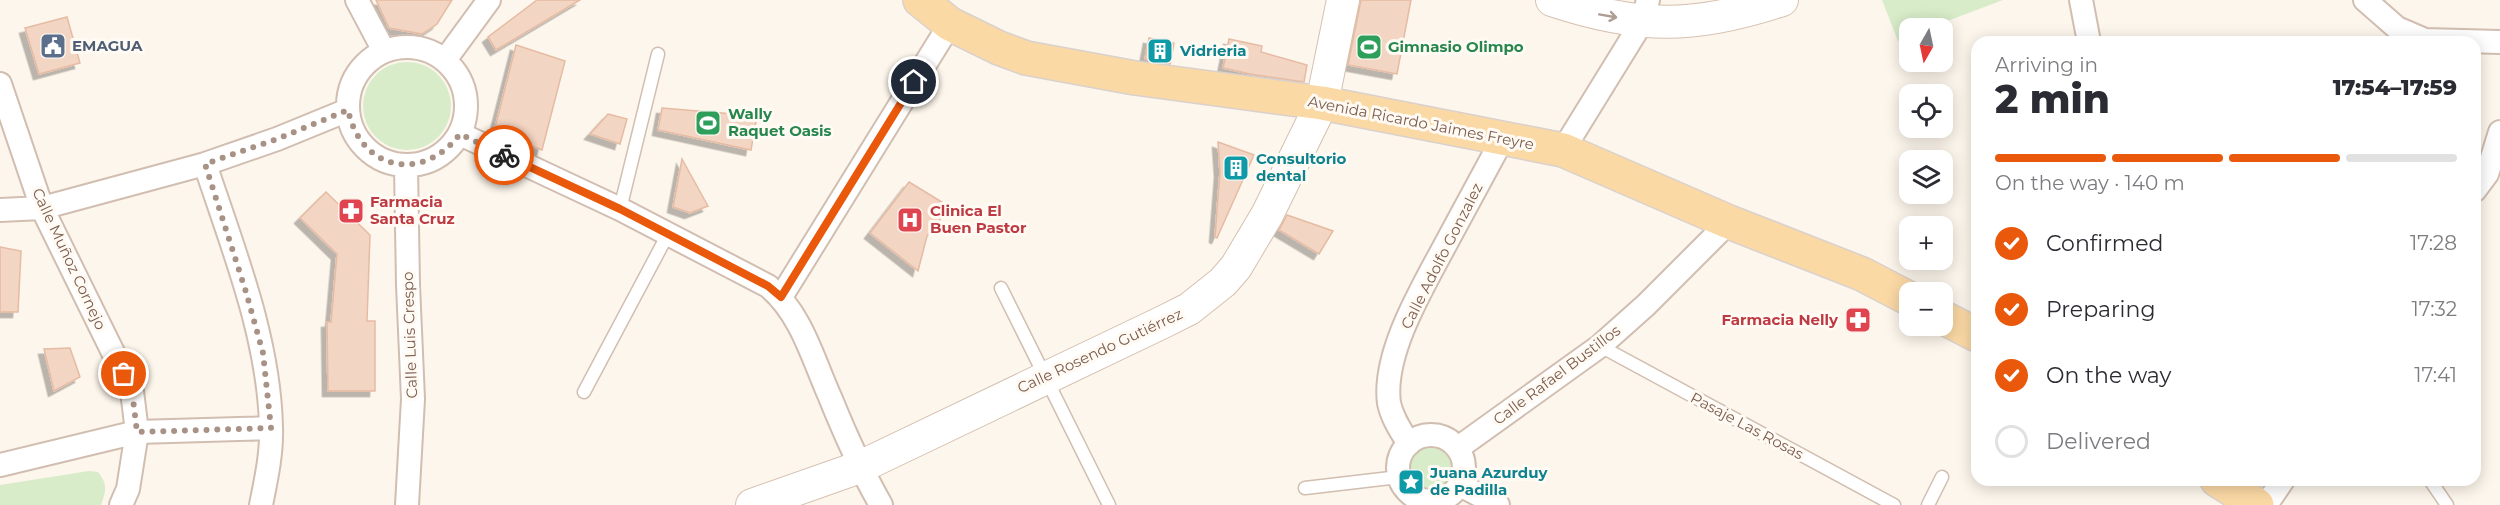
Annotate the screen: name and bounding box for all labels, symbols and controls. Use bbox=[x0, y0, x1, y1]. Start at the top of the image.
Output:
one-way arrow bbox=[1598, 11, 1618, 22]
north arrow bbox=[1899, 18, 1953, 72]
map controls bbox=[1899, 18, 1953, 336]
public building icon: EMAGUA bbox=[38, 31, 68, 61]
sports icon: Gimnasio Olimpo bbox=[1354, 32, 1384, 62]
place label: EMAGUA bbox=[72, 36, 143, 55]
building icon: Vidrieria bbox=[1145, 36, 1175, 66]
place label: Gimnasio Olimpo bbox=[1388, 37, 1524, 56]
place label: Vidrieria bbox=[1179, 41, 1247, 60]
text: Arriving in bbox=[1995, 53, 2098, 77]
pin bbox=[888, 56, 939, 107]
icon: home bbox=[897, 65, 930, 98]
text: 17:54–17:59 bbox=[2333, 74, 2457, 101]
text: 2 min bbox=[1995, 75, 2110, 123]
button: locate bbox=[1899, 84, 1953, 138]
street label: Avenida Ricardo Jaimes Freyre bbox=[1307, 91, 1536, 154]
place label: Wally Raquet Oasis bbox=[728, 104, 832, 140]
sports icon: Wally Raquet Oasis bbox=[693, 108, 723, 138]
courier bbox=[474, 125, 534, 185]
icon: bike bbox=[488, 139, 521, 172]
place label: Consultorio dental bbox=[1256, 149, 1347, 185]
button: layers bbox=[1899, 150, 1953, 204]
building icon: Consultorio dental bbox=[1221, 153, 1251, 183]
text: On the way · 140 m bbox=[1995, 171, 2185, 195]
street label: Calle Adolfo Gonzalez bbox=[1396, 179, 1487, 332]
street label: Calle Muñoz Cornejo bbox=[28, 185, 111, 333]
place label: Farmacia Santa Cruz bbox=[370, 192, 455, 228]
pharmacy icon: Farmacia Santa Cruz bbox=[336, 196, 366, 226]
place label: Clinica El Buen Pastor bbox=[930, 201, 1027, 237]
hospital icon: Clinica El Buen Pastor bbox=[895, 205, 925, 235]
button: + bbox=[1899, 216, 1953, 270]
icon: check bbox=[1995, 227, 2028, 260]
text: Confirmed bbox=[2046, 230, 2163, 257]
text: 17:28 bbox=[2410, 231, 2457, 255]
street label: Calle Luis Crespo bbox=[398, 271, 421, 399]
button: − bbox=[1899, 282, 1953, 336]
icon: check bbox=[1995, 293, 2028, 326]
text: Preparing bbox=[2046, 296, 2155, 323]
text: 17:32 bbox=[2412, 297, 2457, 321]
street label: Calle Rosendo Gutiérrez bbox=[1014, 304, 1186, 397]
pharmacy icon: Farmacia Nelly bbox=[1843, 305, 1873, 335]
place label: Farmacia Nelly bbox=[1722, 310, 1839, 329]
street label: Calle Rafael Bustillos bbox=[1489, 321, 1624, 429]
pin bbox=[98, 348, 149, 399]
icon: bag bbox=[107, 357, 140, 390]
icon: check bbox=[1995, 359, 2028, 392]
text: On the way bbox=[2046, 362, 2171, 389]
text: 17:41 bbox=[2414, 363, 2457, 387]
street label: Pasaje Las Rosas bbox=[1687, 388, 1807, 463]
text: Delivered bbox=[2046, 428, 2151, 455]
place label: Juana Azurduy de Padilla bbox=[1429, 463, 1549, 499]
place icon: Juana Azurduy de Padilla bbox=[1396, 467, 1426, 497]

